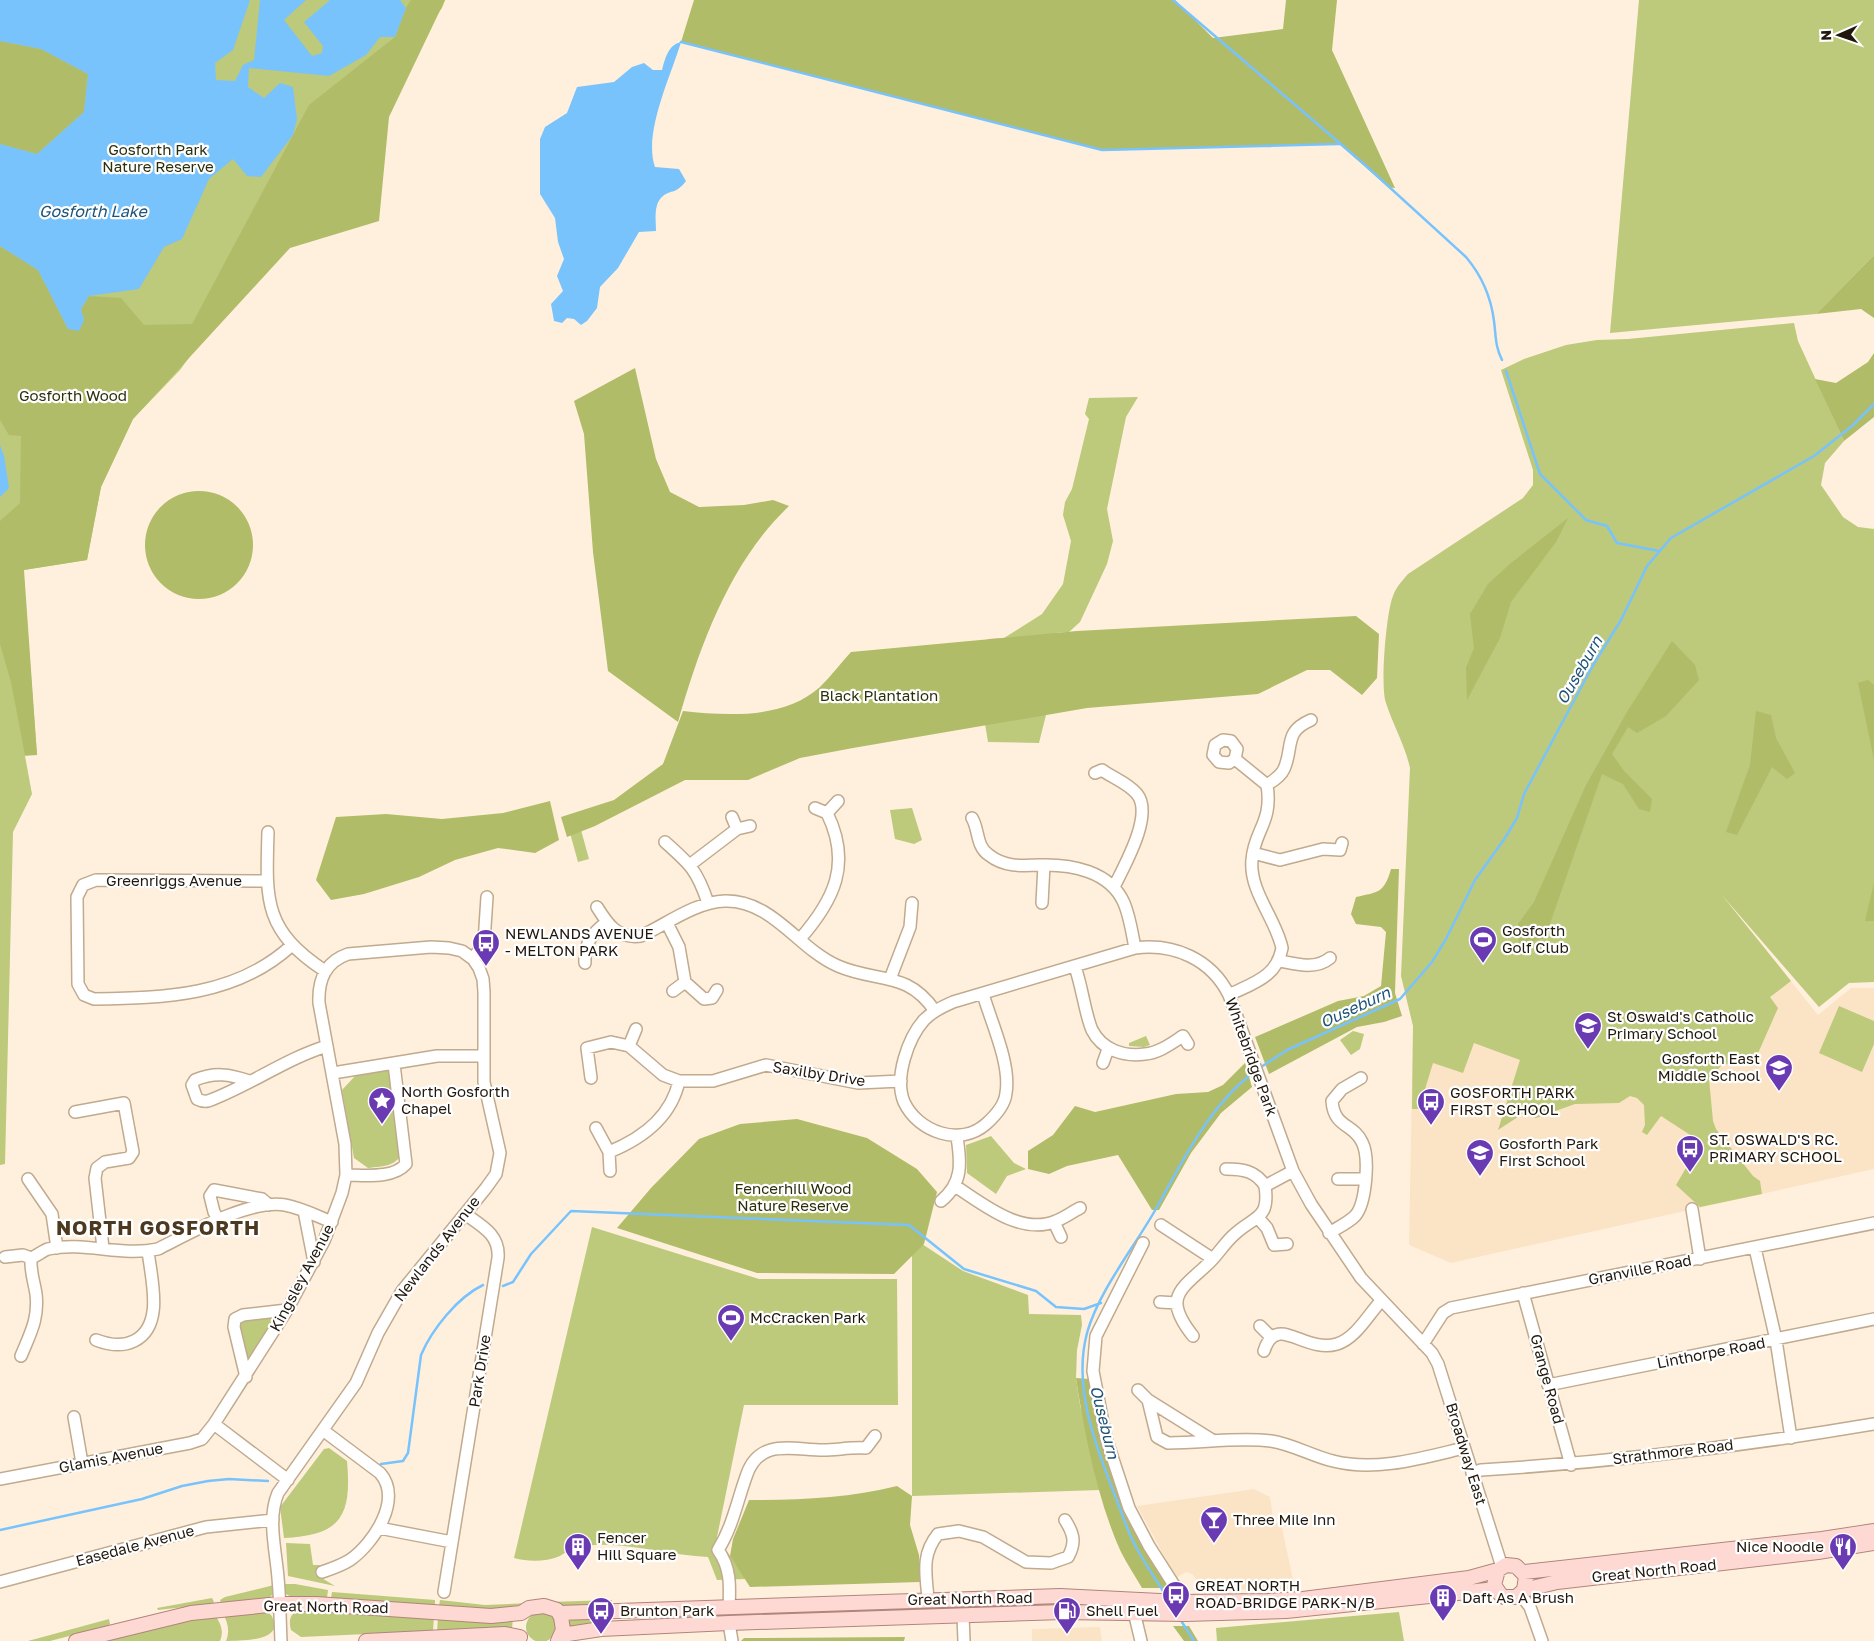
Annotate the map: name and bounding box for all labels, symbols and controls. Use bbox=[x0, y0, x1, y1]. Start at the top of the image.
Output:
north arrow bbox=[1814, 10, 1864, 60]
text: N bbox=[1817, 30, 1834, 41]
park label: Gosforth Park Nature Reserve bbox=[102, 140, 214, 175]
water label: Gosforth Lake bbox=[39, 201, 149, 221]
park label: Gosforth Wood bbox=[19, 386, 127, 404]
water label: Ouseburn bbox=[1552, 632, 1607, 707]
park label: Black Plantation bbox=[820, 686, 938, 704]
street label: Greenriggs Avenue bbox=[106, 871, 242, 889]
place label: Gosforth Golf Club bbox=[1502, 921, 1569, 956]
place label: NEWLANDS AVENUE - MELTON PARK bbox=[505, 924, 654, 959]
sports icon: Gosforth Golf Club bbox=[1468, 925, 1498, 964]
bus stop icon: NEWLANDS AVENUE - MELTON PARK bbox=[471, 928, 501, 967]
water label: Ouseburn bbox=[1317, 982, 1394, 1032]
street label: Whitebridge Park bbox=[1222, 995, 1282, 1119]
place label: St Oswald's Catholic Primary School bbox=[1607, 1007, 1754, 1042]
school or university icon: St Oswald's Catholic Primary School bbox=[1573, 1011, 1603, 1050]
place label: Gosforth East Middle School bbox=[1658, 1049, 1760, 1084]
school or university icon: Gosforth East Middle School bbox=[1764, 1053, 1794, 1092]
street label: Saxilby Drive bbox=[772, 1057, 867, 1089]
place label: North Gosforth Chapel bbox=[401, 1082, 510, 1117]
place label: GOSFORTH PARK FIRST SCHOOL bbox=[1450, 1083, 1575, 1118]
place icon: North Gosforth Chapel bbox=[367, 1086, 397, 1125]
bus stop icon: GOSFORTH PARK FIRST SCHOOL bbox=[1416, 1087, 1446, 1126]
place label: ST. OSWALD'S RC. PRIMARY SCHOOL bbox=[1709, 1130, 1842, 1165]
place label: Gosforth Park First School bbox=[1499, 1134, 1599, 1169]
bus stop icon: ST. OSWALD'S RC. PRIMARY SCHOOL bbox=[1675, 1134, 1705, 1173]
school or university icon: Gosforth Park First School bbox=[1465, 1138, 1495, 1177]
park label: Fencerhill Wood Nature Reserve bbox=[734, 1179, 852, 1214]
street label: Newlands Avenue bbox=[390, 1192, 483, 1305]
district label: NORTH GOSFORTH bbox=[56, 1215, 260, 1239]
street label: Kingsley Avenue bbox=[265, 1221, 337, 1334]
street label: Granville Road bbox=[1587, 1250, 1693, 1288]
sports icon: McCracken Park bbox=[716, 1303, 746, 1342]
place label: McCracken Park bbox=[750, 1308, 866, 1326]
street label: Grange Road bbox=[1527, 1332, 1569, 1426]
street label: Park Drive bbox=[464, 1333, 494, 1409]
street label: Linthorpe Road bbox=[1655, 1333, 1767, 1371]
water label: Ouseburn bbox=[1086, 1383, 1124, 1462]
street label: Broadway East bbox=[1443, 1400, 1491, 1507]
street label: Strathmore Road bbox=[1611, 1435, 1734, 1467]
street label: Glamis Avenue bbox=[57, 1438, 165, 1476]
bar icon: Three Mile Inn bbox=[1199, 1505, 1229, 1544]
place label: Three Mile Inn bbox=[1233, 1510, 1336, 1528]
street label: Easedale Avenue bbox=[74, 1520, 196, 1570]
place label: Fencer Hill Square bbox=[597, 1528, 677, 1563]
building icon: Fencer Hill Square bbox=[563, 1532, 593, 1571]
restaurant icon: Nice Noodle bbox=[1828, 1532, 1858, 1571]
place label: Nice Noodle bbox=[1736, 1537, 1824, 1555]
street label: Great North Road bbox=[1591, 1555, 1717, 1586]
place label: GREAT NORTH ROAD-BRIDGE PARK-N/B bbox=[1195, 1576, 1375, 1611]
bus stop icon: GREAT NORTH ROAD-BRIDGE PARK-N/B bbox=[1161, 1580, 1191, 1619]
building icon: Daft As A Brush bbox=[1428, 1583, 1458, 1622]
street label: Great North Road bbox=[907, 1588, 1033, 1608]
place label: Daft As A Brush bbox=[1462, 1588, 1574, 1606]
street label: Great North Road bbox=[263, 1596, 389, 1616]
bus stop icon: Brunton Park bbox=[586, 1596, 616, 1635]
fuel station icon: Shell Fuel bbox=[1052, 1596, 1082, 1635]
place label: Brunton Park bbox=[620, 1601, 715, 1619]
place label: Shell Fuel bbox=[1086, 1601, 1159, 1619]

